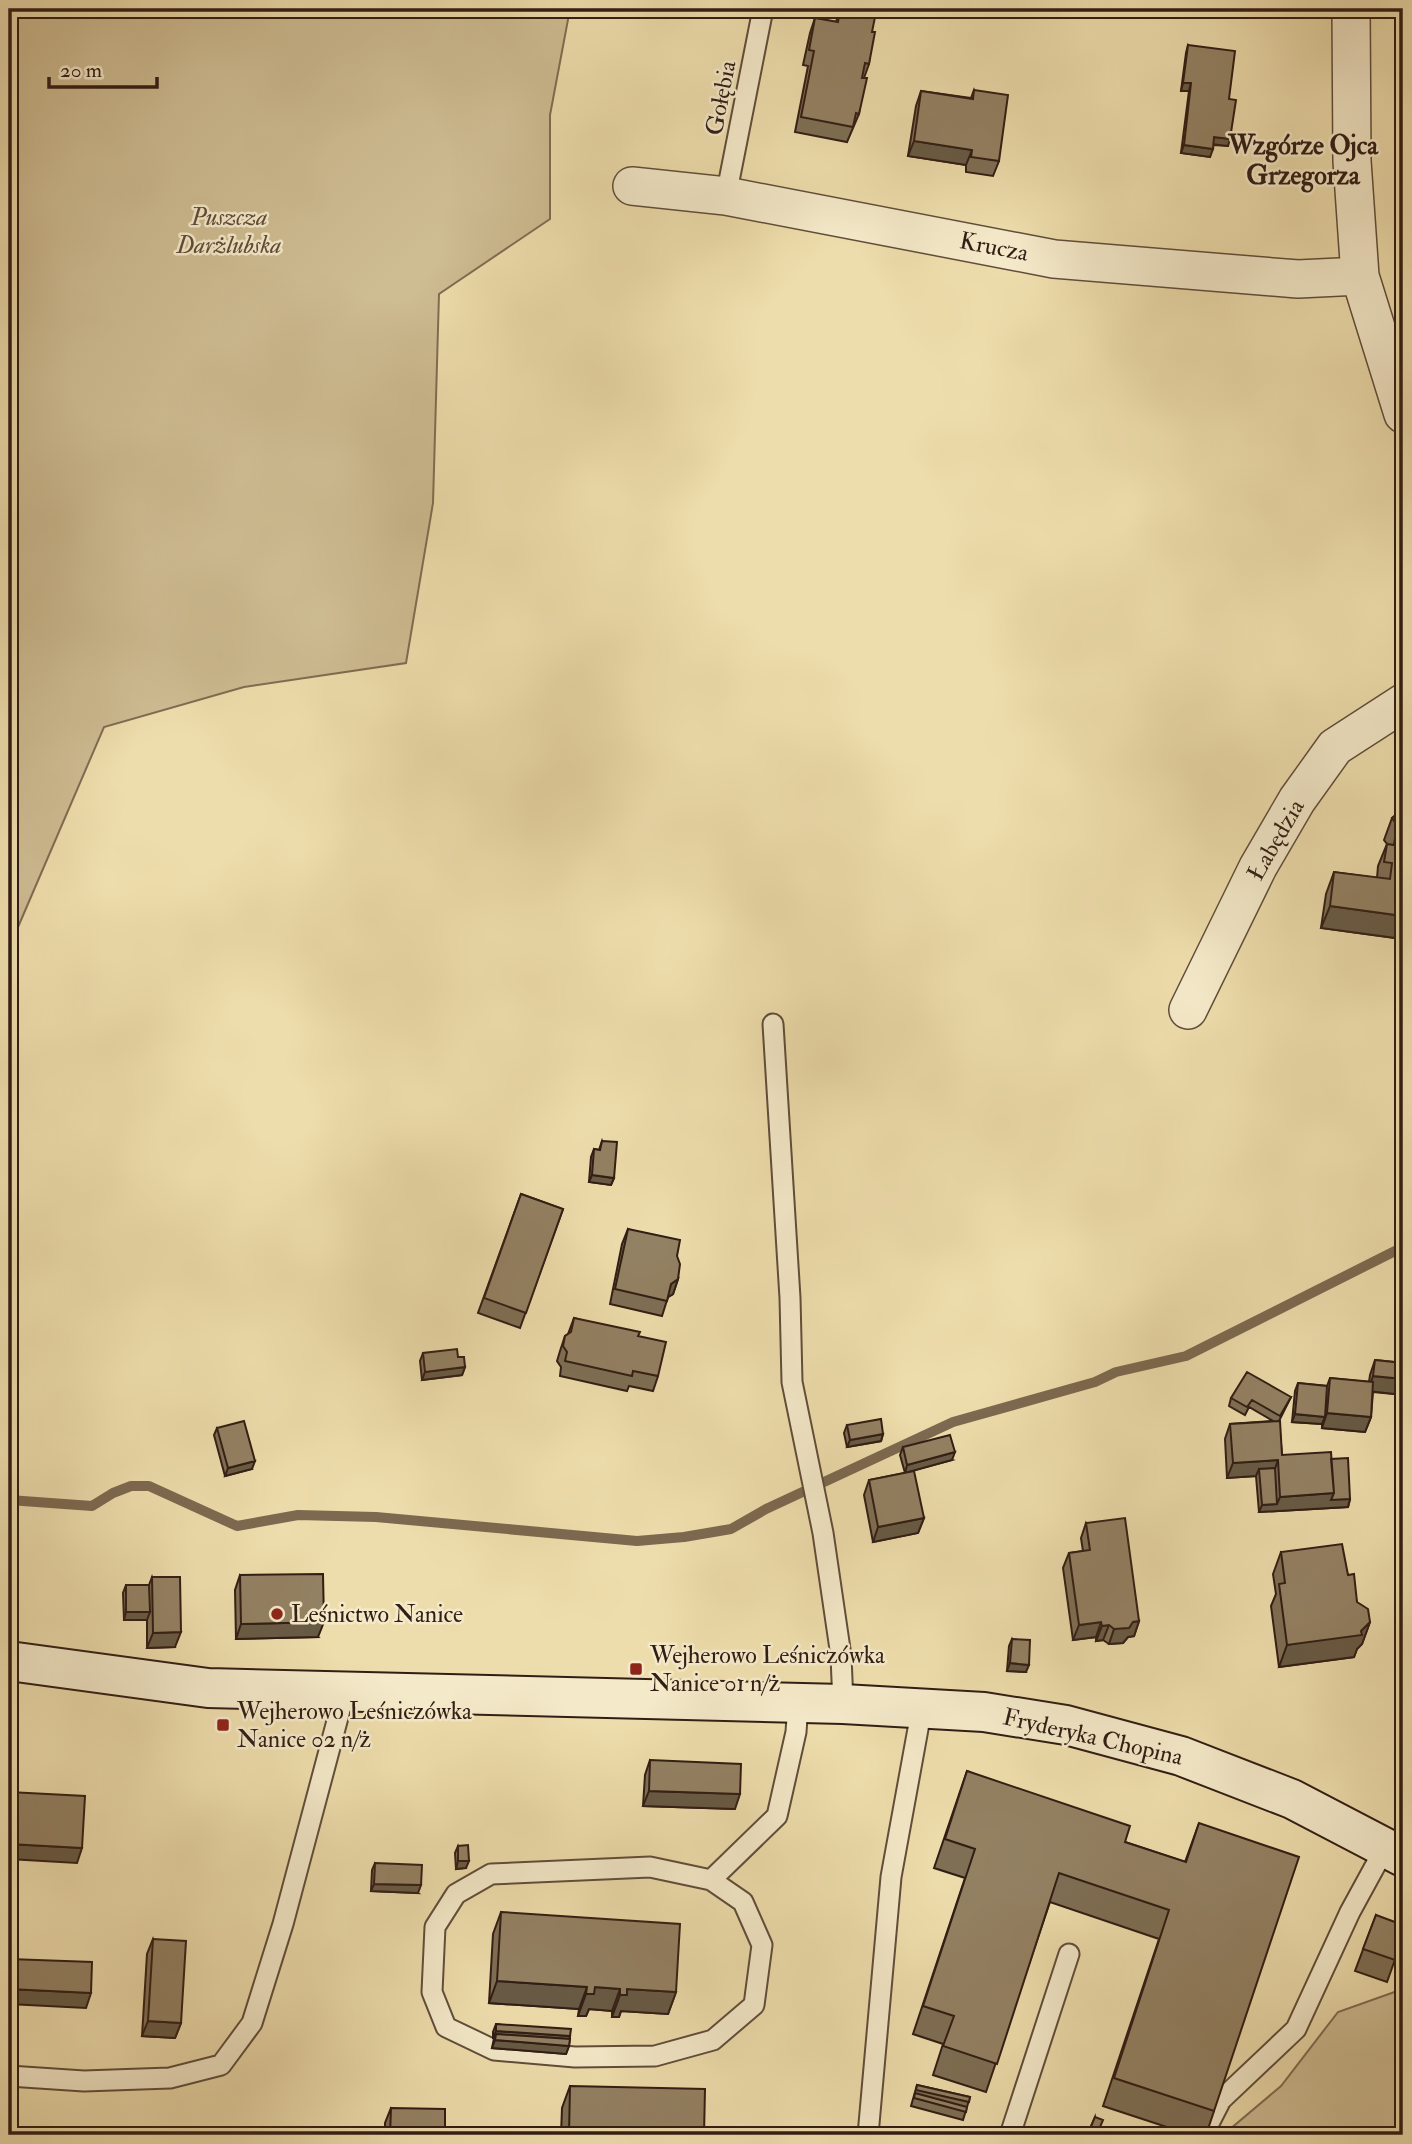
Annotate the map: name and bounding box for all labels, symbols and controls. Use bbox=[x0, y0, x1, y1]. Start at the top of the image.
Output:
scale bar bbox=[49, 46, 158, 90]
text: 20 m bbox=[60, 57, 102, 84]
street label: Gołębia bbox=[699, 57, 744, 138]
district label: Wzgórze Ojca Grzegorza bbox=[1227, 130, 1379, 193]
park label: Puszcza Darżlubska bbox=[176, 202, 281, 261]
street label: Krucza bbox=[957, 225, 1032, 269]
street label: Łabędzia bbox=[1240, 793, 1312, 886]
place label: Leśnictwo Nanice bbox=[291, 1599, 463, 1630]
marker: Leśnictwo Nanice bbox=[269, 1606, 285, 1622]
place label: Wejherowo Leśniczówka Nanice 01 n/ż bbox=[649, 1640, 886, 1699]
marker: Wejherowo Leśniczówka Nanice 01 n/ż bbox=[628, 1661, 644, 1677]
place label: Wejherowo Leśniczówka Nanice 02 n/ż bbox=[236, 1696, 473, 1755]
street label: Fryderyka Chopina bbox=[1000, 1701, 1187, 1773]
marker: Wejherowo Leśniczówka Nanice 02 n/ż bbox=[215, 1717, 231, 1733]

